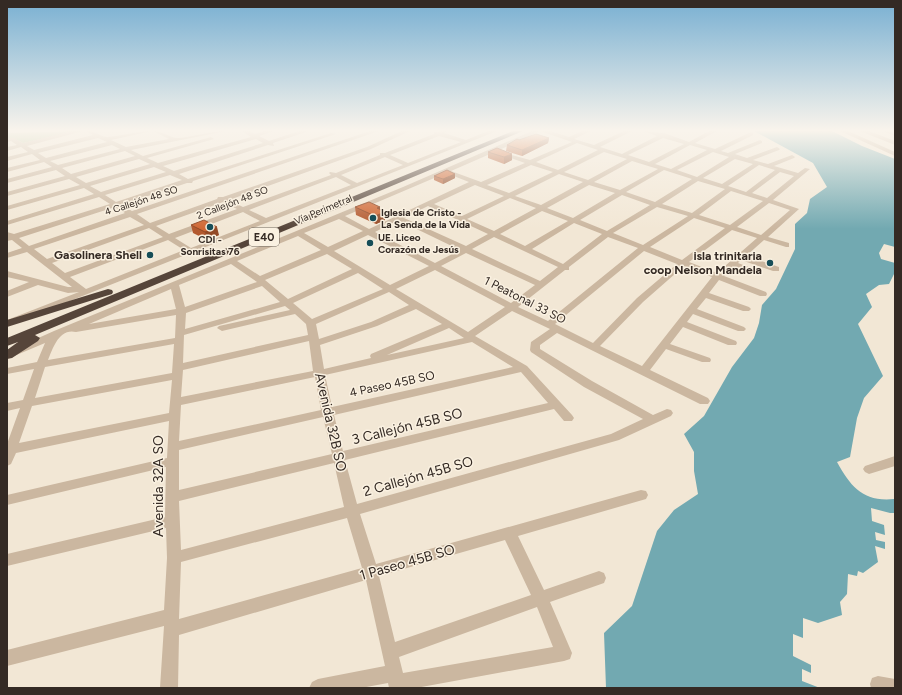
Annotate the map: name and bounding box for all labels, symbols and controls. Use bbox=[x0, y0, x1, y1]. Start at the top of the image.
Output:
street label: 4 Callejón 48 SO bbox=[103, 182, 180, 218]
street label: 2 Callejón 48 SO bbox=[195, 183, 270, 222]
street label: Vía Perimetral bbox=[292, 191, 354, 228]
place label: Iglesia de Cristo - La Senda de la Vida bbox=[381, 206, 470, 231]
marker: Iglesia de Cristo - La Senda de la Vida bbox=[368, 213, 378, 223]
marker: CDI - Sonrisitas 76 bbox=[205, 222, 215, 232]
road number: E40 bbox=[249, 228, 279, 246]
place label: UE. Liceo Corazón de Jesús bbox=[378, 231, 459, 256]
place label: CDI - Sonrisitas 76 bbox=[181, 233, 240, 258]
marker: UE. Liceo Corazón de Jesús bbox=[365, 238, 375, 248]
place label: Gasolinera Shell bbox=[54, 248, 142, 262]
place label: isla trinitaria coop Nelson Mandela bbox=[644, 249, 762, 277]
marker: Gasolinera Shell bbox=[145, 250, 155, 260]
marker: isla trinitaria coop Nelson Mandela bbox=[765, 258, 775, 268]
street label: 1 Peatonal 33 SO bbox=[482, 273, 568, 327]
street label: 4 Paseo 45B SO bbox=[348, 368, 436, 400]
street label: Avenida 32B SO bbox=[311, 371, 350, 473]
street label: 3 Callejón 45B SO bbox=[350, 404, 464, 448]
street label: Avenida 32A SO bbox=[150, 435, 167, 537]
street label: 2 Callejón 45B SO bbox=[361, 453, 475, 500]
street label: 1 Paseo 45B SO bbox=[358, 541, 457, 584]

